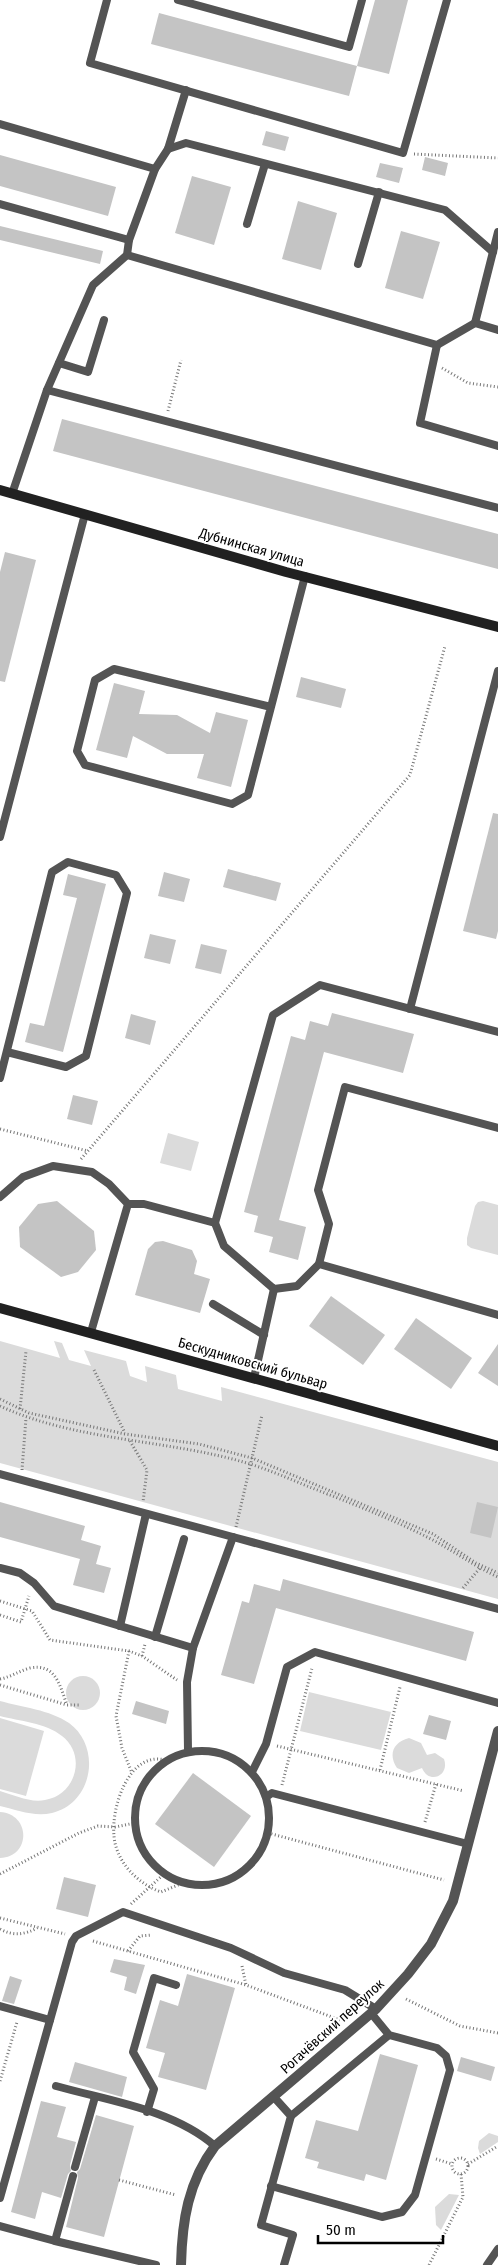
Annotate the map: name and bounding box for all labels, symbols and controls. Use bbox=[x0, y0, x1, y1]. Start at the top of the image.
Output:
street label: Дубнинская улица bbox=[197, 524, 306, 571]
street label: Бескудниковский бульвар bbox=[176, 1334, 330, 1393]
street label: Рогачёвский переулок bbox=[277, 1975, 388, 2077]
scale bar bbox=[318, 2212, 443, 2244]
text: 50 m bbox=[326, 2221, 356, 2239]

